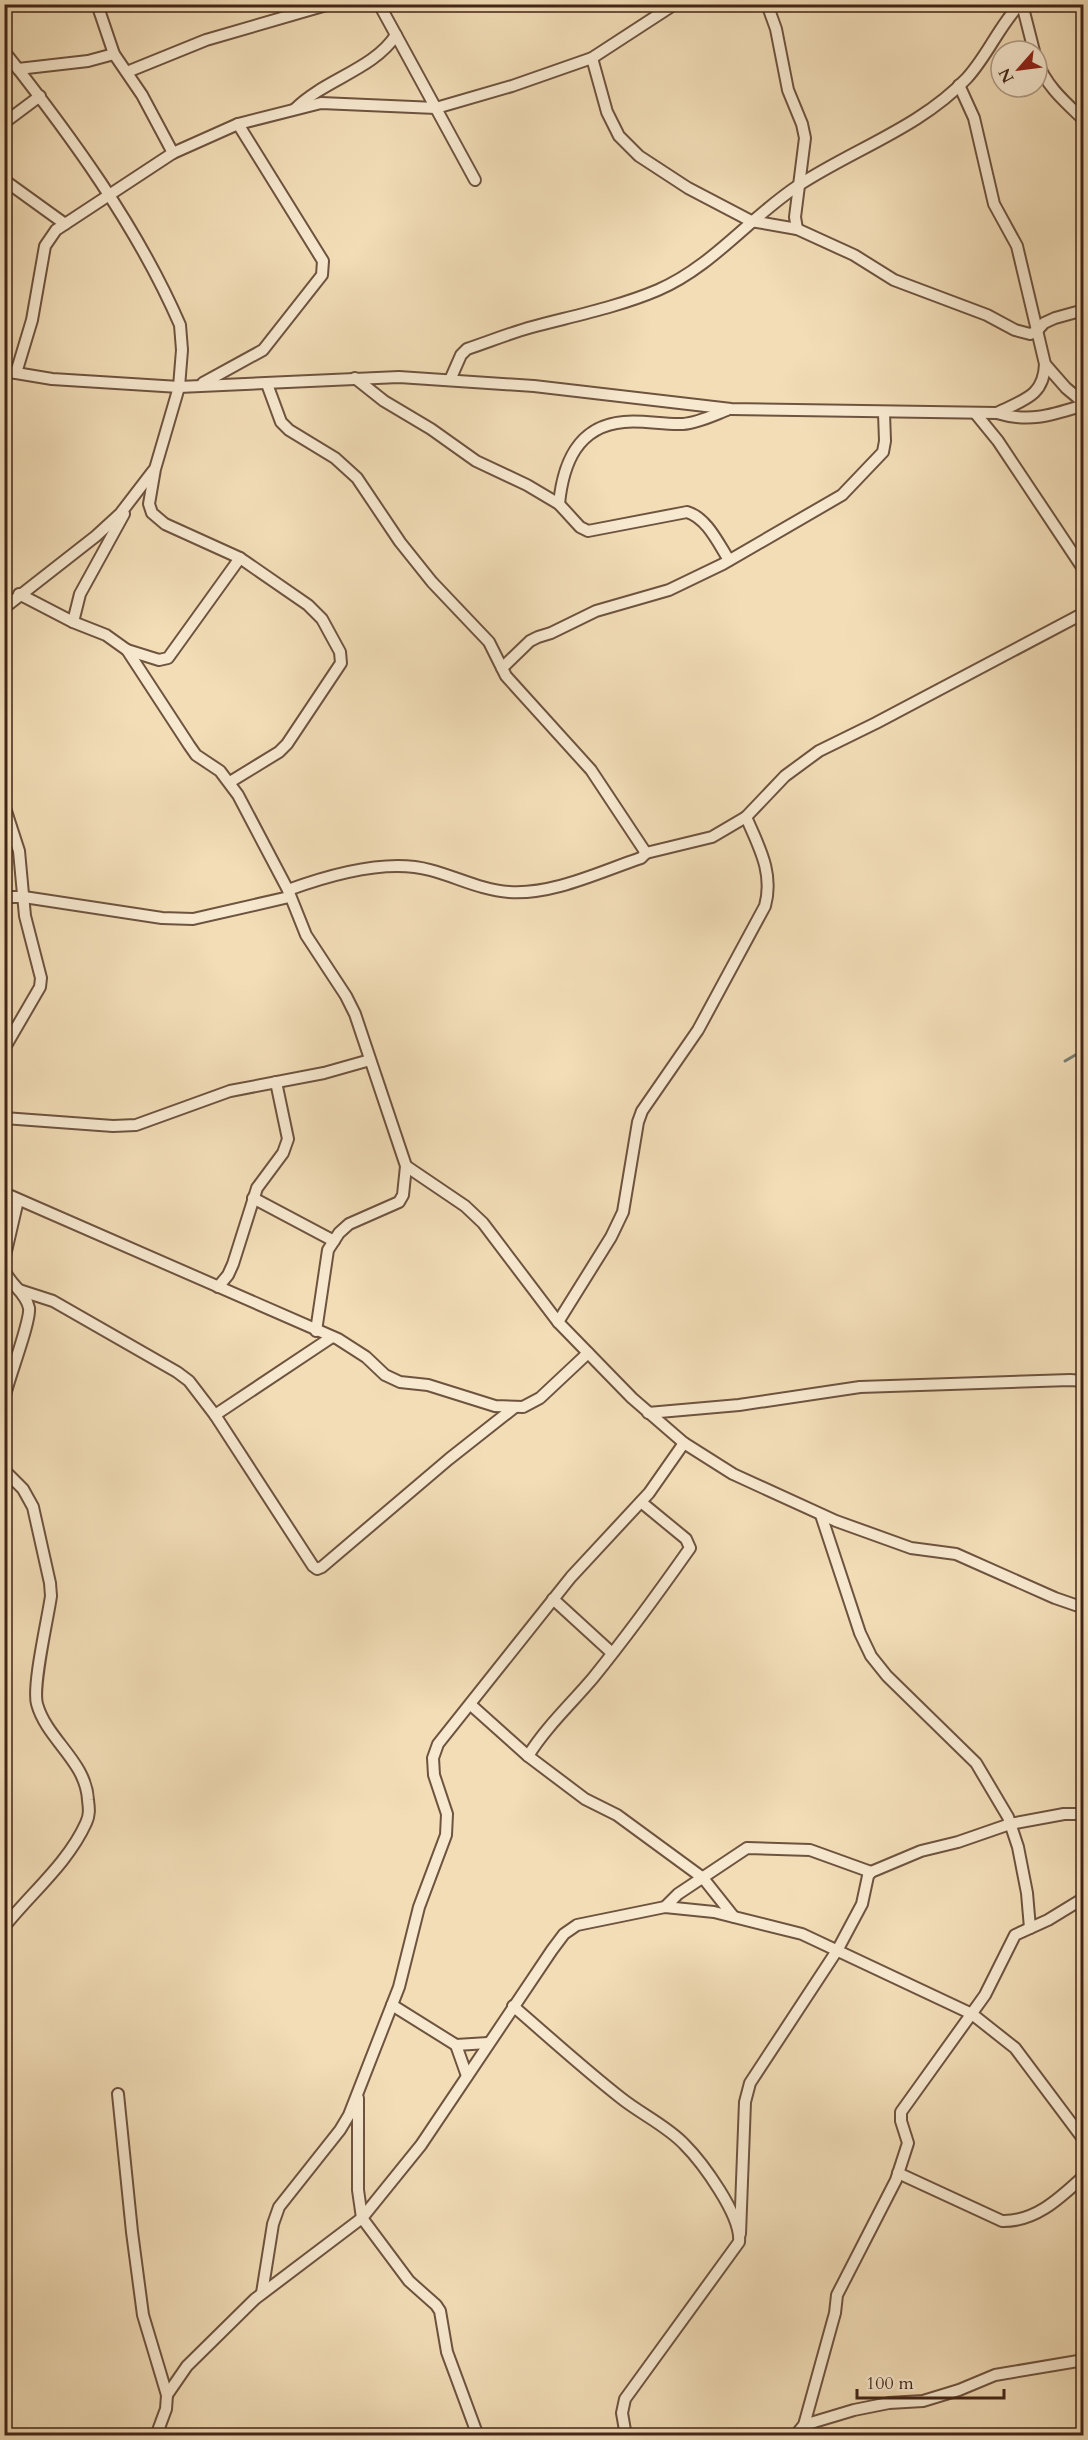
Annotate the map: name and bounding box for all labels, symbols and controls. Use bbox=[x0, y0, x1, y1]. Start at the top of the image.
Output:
north arrow bbox=[989, 39, 1049, 99]
text: N bbox=[994, 64, 1020, 87]
scale bar bbox=[857, 2362, 1004, 2400]
text: 100 m bbox=[866, 2371, 914, 2396]

